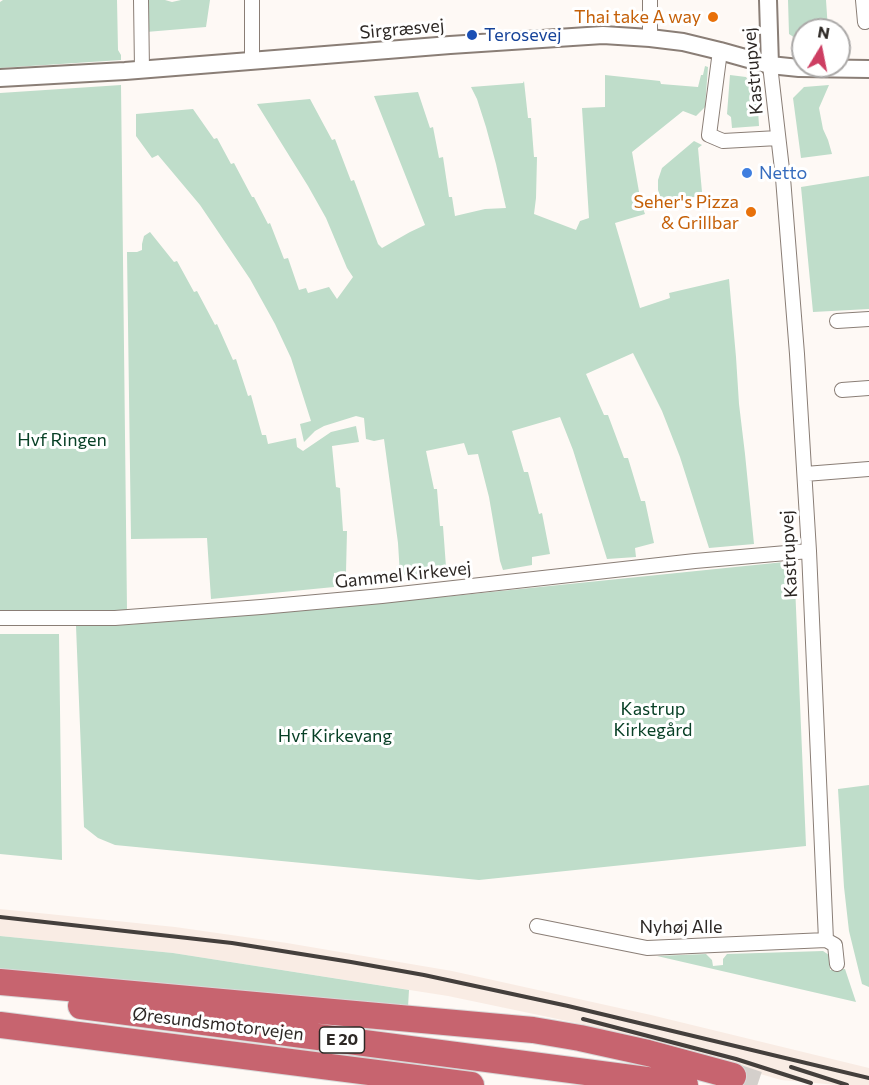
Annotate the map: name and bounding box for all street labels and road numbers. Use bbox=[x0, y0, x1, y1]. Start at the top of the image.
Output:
street label: Sirgræsvej bbox=[359, 15, 445, 43]
street label: Kastrupvej bbox=[738, 26, 768, 116]
street label: Kastrupvej bbox=[776, 510, 802, 598]
street label: Gammel Kirkevej bbox=[334, 557, 472, 593]
street label: Nyhøj Alle bbox=[639, 916, 723, 938]
street label: Øresundsmotorvejen bbox=[131, 1003, 305, 1045]
road number: E 20 bbox=[320, 1027, 364, 1053]

